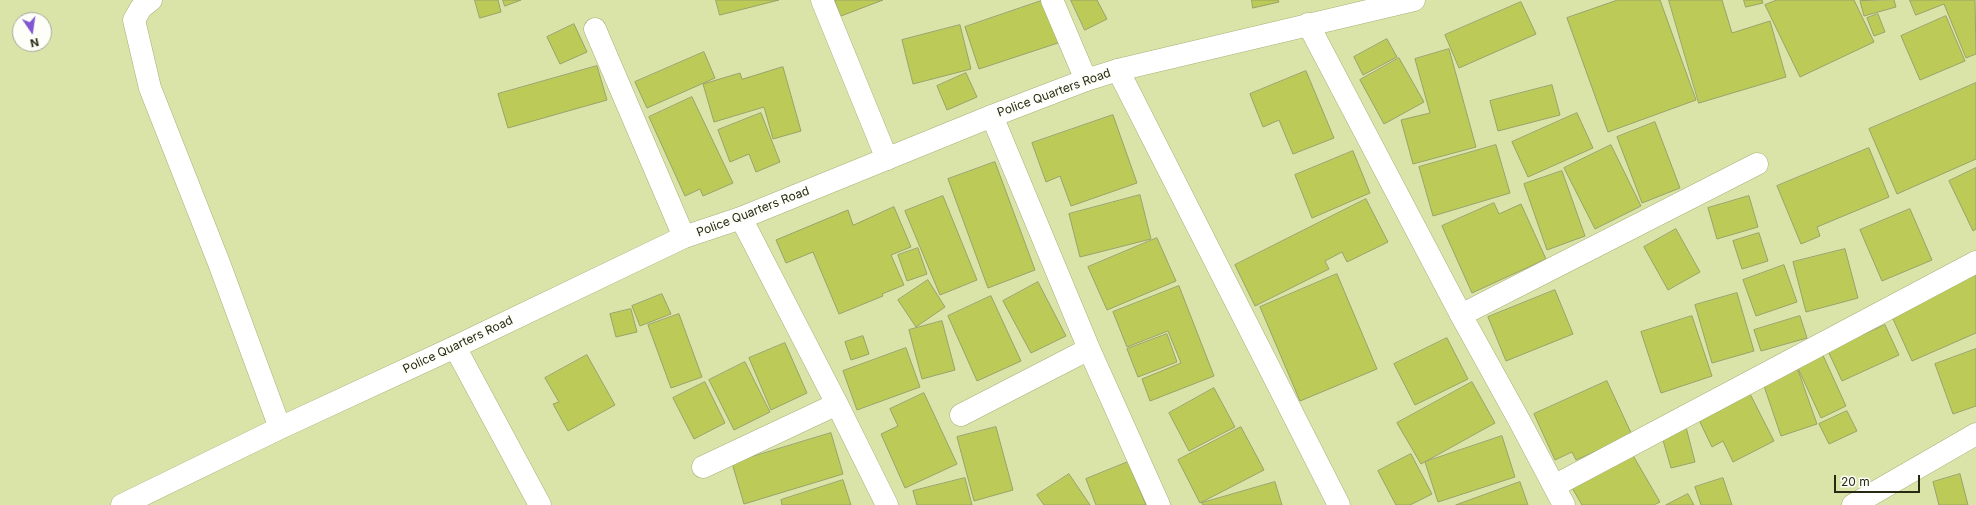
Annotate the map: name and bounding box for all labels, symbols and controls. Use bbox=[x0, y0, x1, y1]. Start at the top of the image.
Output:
north arrow bbox=[12, 12, 52, 52]
text: N bbox=[29, 35, 40, 50]
street label: Police Quarters Road bbox=[995, 66, 1113, 120]
street label: Police Quarters Road bbox=[695, 184, 811, 240]
street label: Police Quarters Road bbox=[401, 313, 515, 377]
scale bar bbox=[1836, 467, 1922, 493]
text: 20 m bbox=[1841, 474, 1870, 489]

